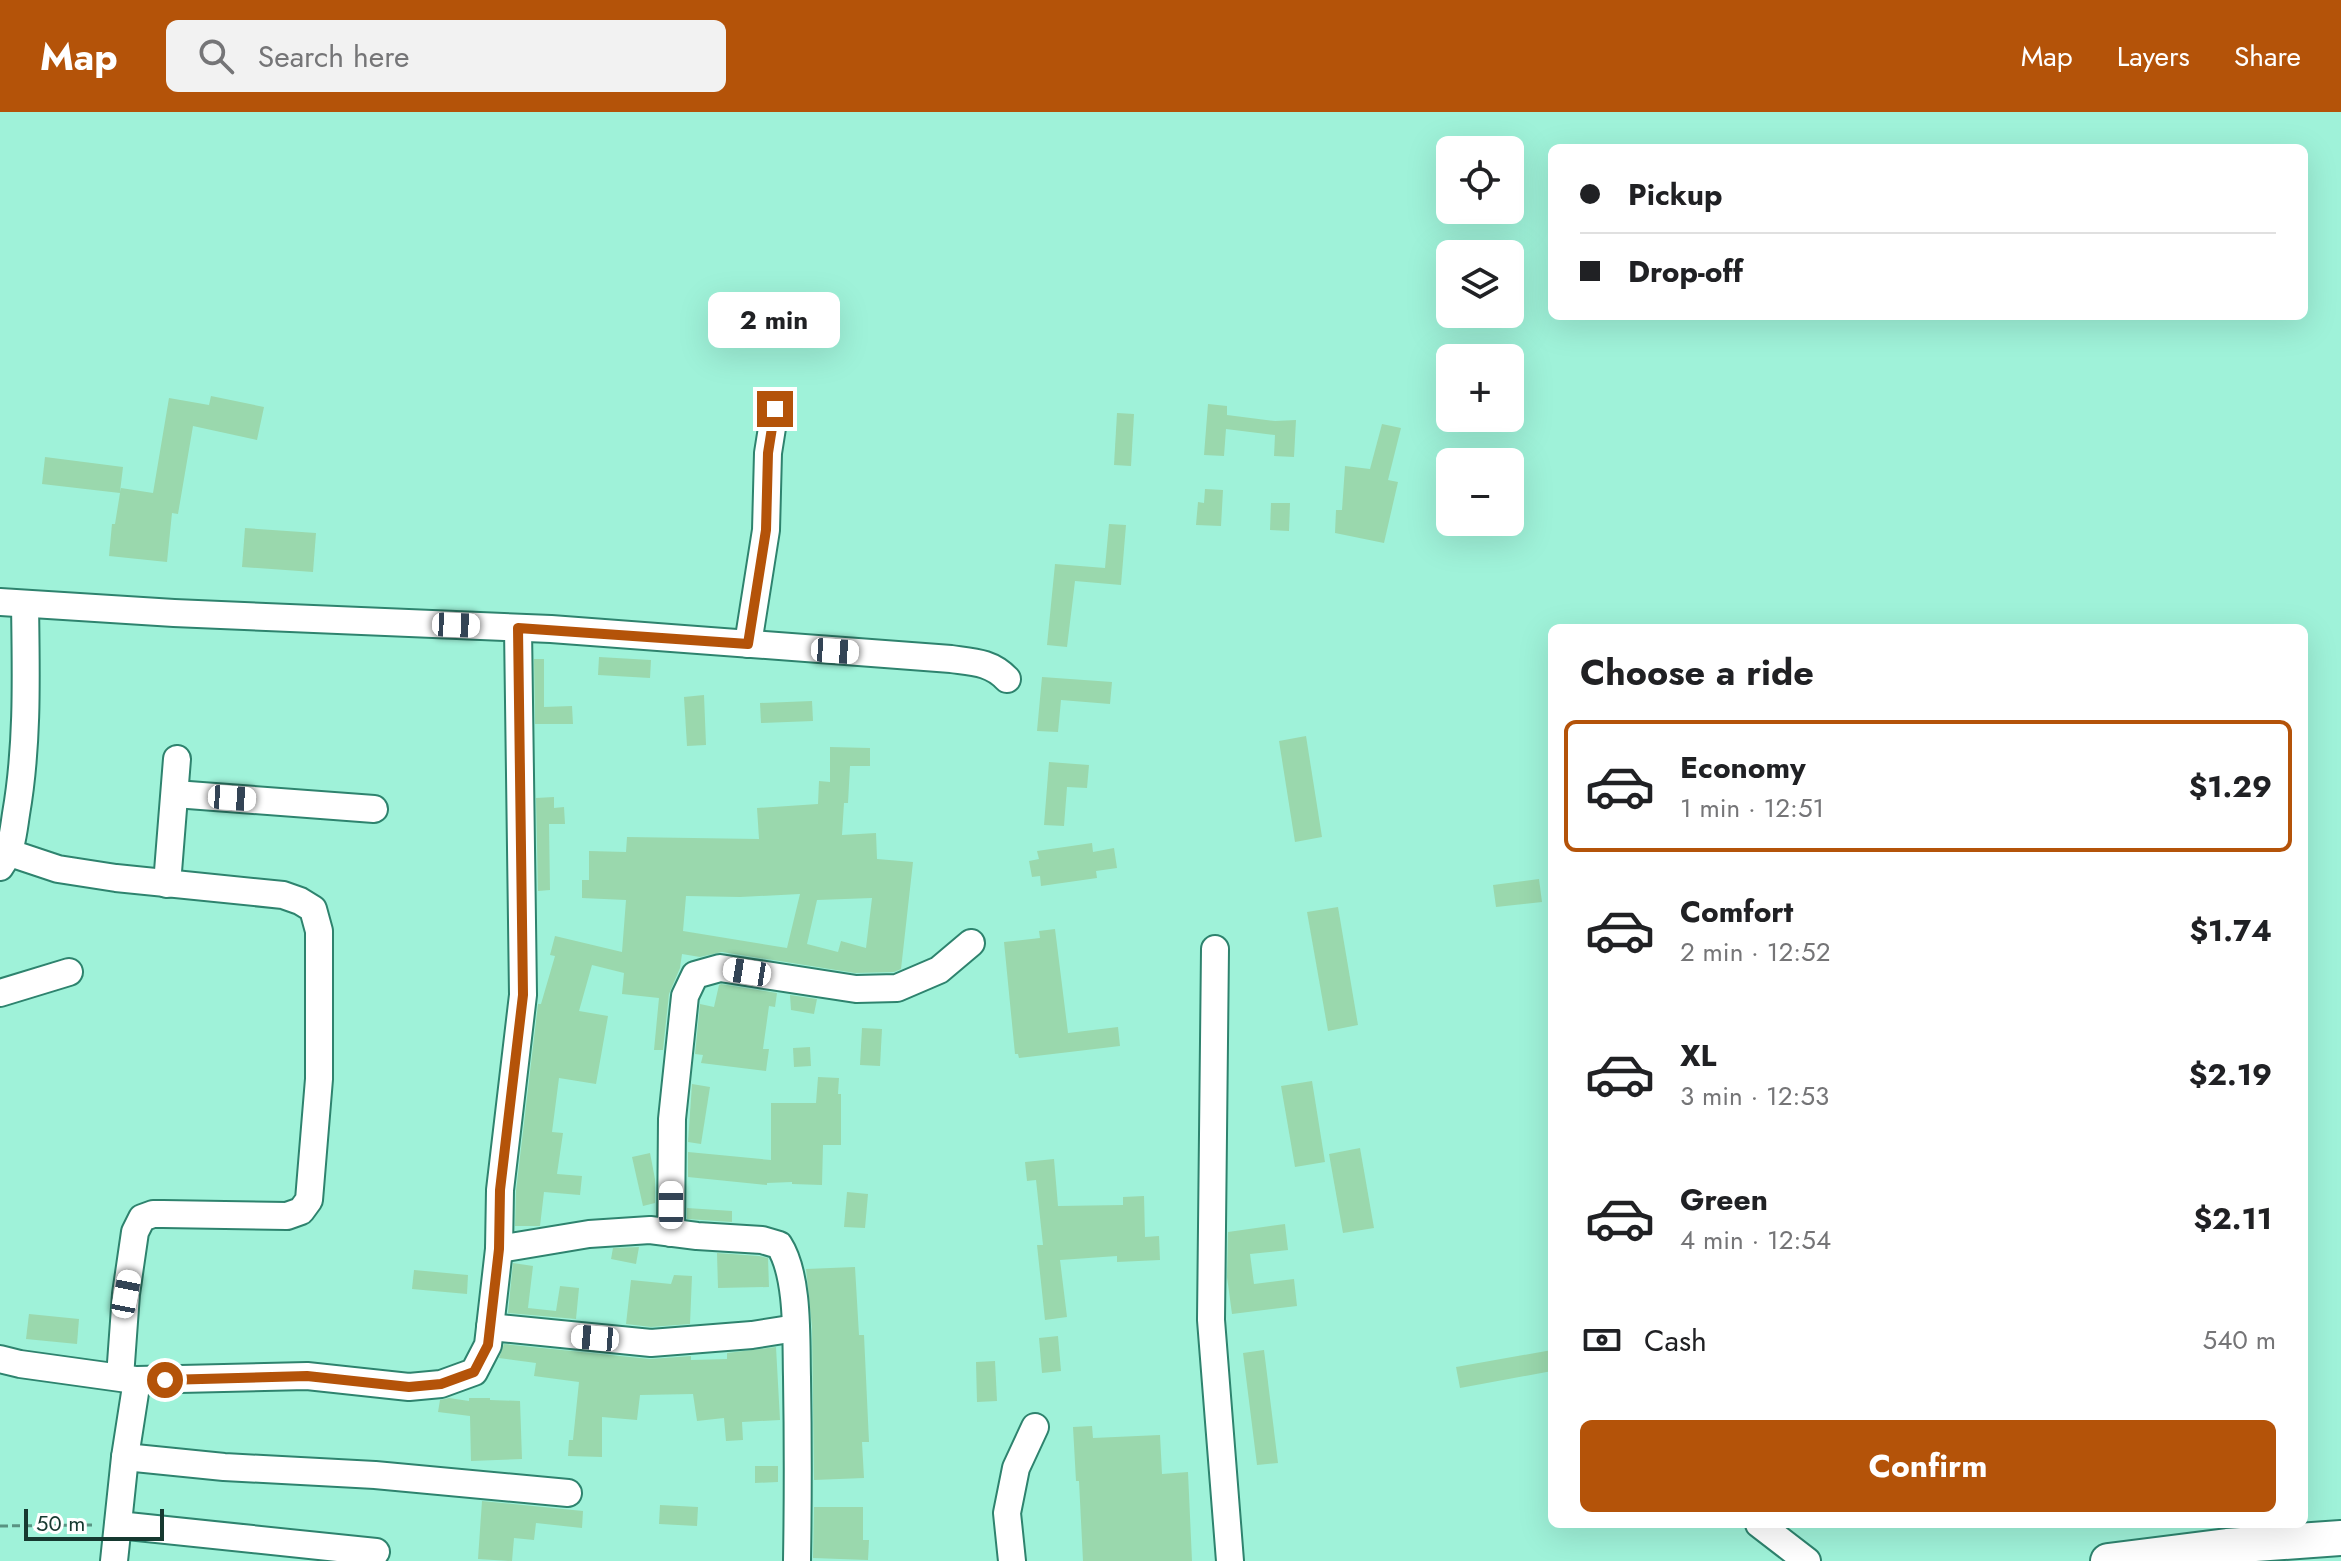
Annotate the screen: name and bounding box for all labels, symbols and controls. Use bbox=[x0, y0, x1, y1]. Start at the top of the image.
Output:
search box bbox=[166, 20, 726, 92]
text: Map bbox=[40, 29, 118, 84]
icon: search bbox=[194, 34, 238, 78]
text: Search here bbox=[258, 35, 410, 78]
text: Map bbox=[2021, 36, 2073, 77]
text: Layers bbox=[2117, 36, 2190, 77]
text: Share bbox=[2234, 36, 2301, 77]
map controls bbox=[1436, 136, 1524, 536]
button: locate bbox=[1436, 136, 1524, 224]
text: Pickup bbox=[1628, 173, 1723, 216]
button: layers bbox=[1436, 240, 1524, 328]
text: Drop-off bbox=[1628, 250, 1743, 293]
callout: 2 min bbox=[709, 293, 841, 349]
text: 2 min bbox=[740, 301, 808, 339]
button: + bbox=[1436, 344, 1524, 432]
route end bbox=[757, 391, 793, 427]
button: − bbox=[1436, 448, 1524, 536]
car bbox=[432, 612, 480, 638]
car bbox=[810, 637, 860, 665]
text: Choose a ride bbox=[1580, 646, 1814, 698]
text: Economy bbox=[1680, 746, 1806, 789]
icon: car bbox=[1584, 750, 1656, 822]
text: $1.29 bbox=[2189, 765, 2272, 808]
car bbox=[207, 784, 257, 812]
text: 1 min · 12:51 bbox=[1680, 789, 1824, 827]
text: Comfort bbox=[1680, 890, 1793, 933]
icon: car bbox=[1584, 894, 1656, 966]
text: $1.74 bbox=[2189, 909, 2272, 952]
text: 2 min · 12:52 bbox=[1680, 933, 1830, 971]
car bbox=[721, 956, 773, 988]
text: XL bbox=[1680, 1034, 1716, 1077]
icon: car bbox=[1584, 1038, 1656, 1110]
text: $2.19 bbox=[2189, 1053, 2272, 1096]
text: 3 min · 12:53 bbox=[1680, 1077, 1829, 1115]
text: Green bbox=[1680, 1178, 1768, 1221]
car bbox=[659, 1181, 683, 1229]
icon: car bbox=[1584, 1182, 1656, 1254]
text: $2.11 bbox=[2193, 1197, 2272, 1240]
text: 4 min · 12:54 bbox=[1680, 1221, 1831, 1259]
car bbox=[110, 1268, 142, 1320]
icon: cash bbox=[1580, 1318, 1624, 1362]
text: Cash bbox=[1644, 1319, 1707, 1362]
text: 540 m bbox=[2202, 1321, 2276, 1359]
car bbox=[570, 1324, 620, 1352]
route start bbox=[147, 1362, 183, 1398]
button: Confirm bbox=[1580, 1420, 2276, 1512]
scale bar bbox=[24, 1505, 164, 1541]
text: 50 m bbox=[36, 1507, 85, 1539]

